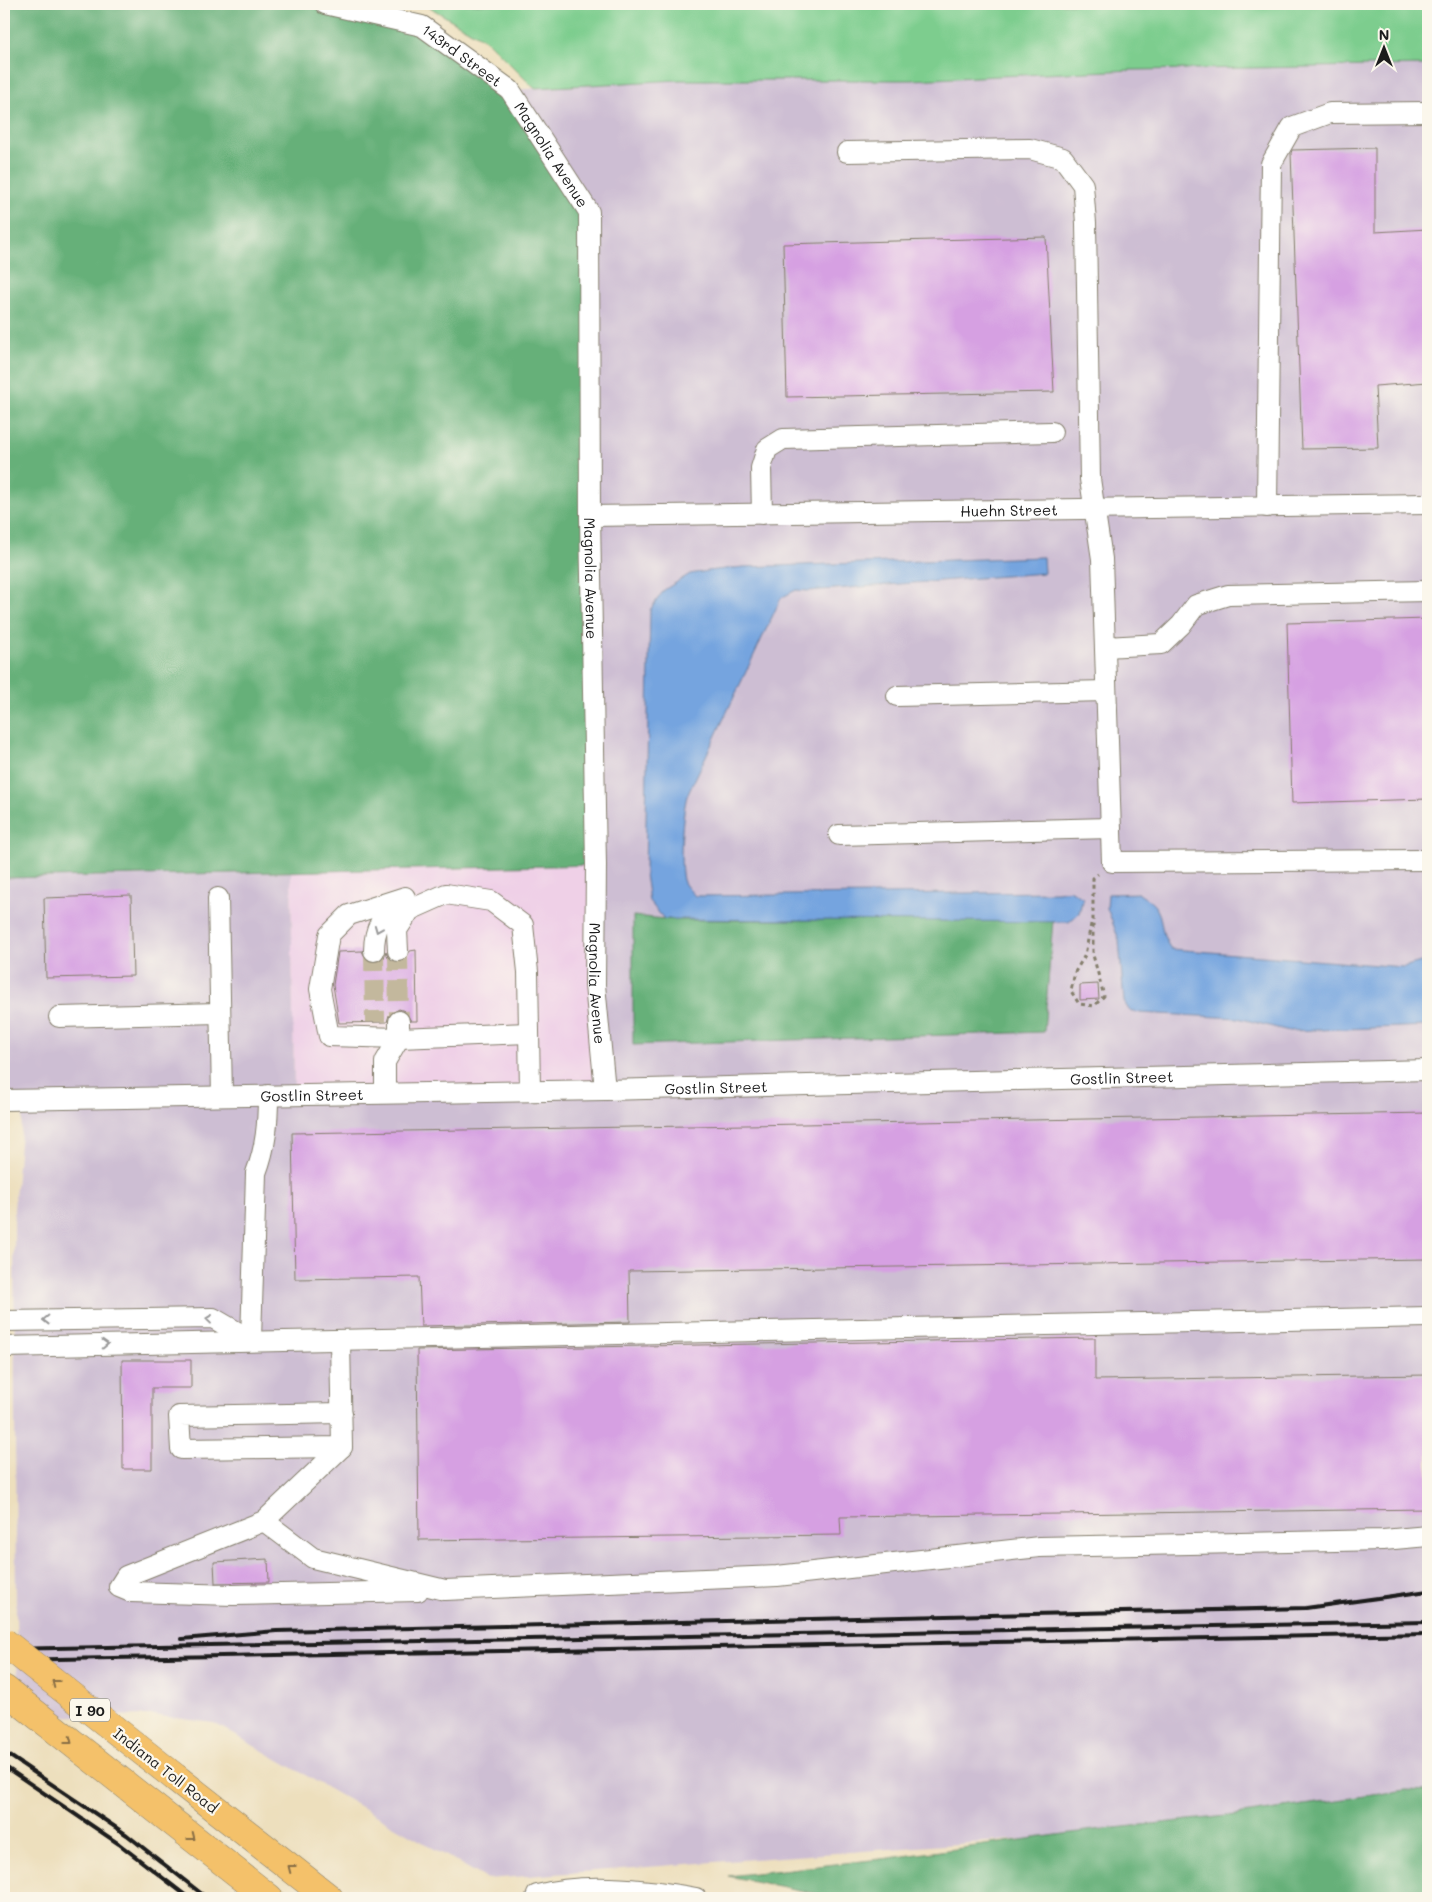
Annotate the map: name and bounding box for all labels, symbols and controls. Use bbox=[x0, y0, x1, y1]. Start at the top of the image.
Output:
street label: 143rd Street bbox=[418, 19, 506, 91]
north arrow bbox=[1360, 22, 1410, 72]
text: N bbox=[1379, 25, 1389, 44]
street label: Magnolia Avenue bbox=[510, 98, 593, 211]
street label: Huehn Street bbox=[960, 499, 1058, 521]
street label: Magnolia Avenue bbox=[580, 517, 602, 639]
street label: Magnolia Avenue bbox=[585, 922, 611, 1045]
one-way arrow bbox=[373, 924, 384, 933]
street label: Gostlin Street bbox=[1070, 1066, 1174, 1089]
street label: Gostlin Street bbox=[664, 1076, 768, 1099]
street label: Gostlin Street bbox=[260, 1084, 364, 1106]
one-way arrow bbox=[204, 1314, 212, 1325]
one-way arrow bbox=[42, 1315, 50, 1326]
one-way arrow bbox=[101, 1339, 109, 1350]
one-way arrow bbox=[52, 1679, 61, 1688]
road number: I 90 bbox=[70, 1698, 110, 1722]
street label: Indiana Toll Road bbox=[110, 1723, 222, 1817]
one-way arrow bbox=[64, 1735, 73, 1744]
one-way arrow bbox=[186, 1831, 195, 1840]
one-way arrow bbox=[287, 1865, 297, 1874]

